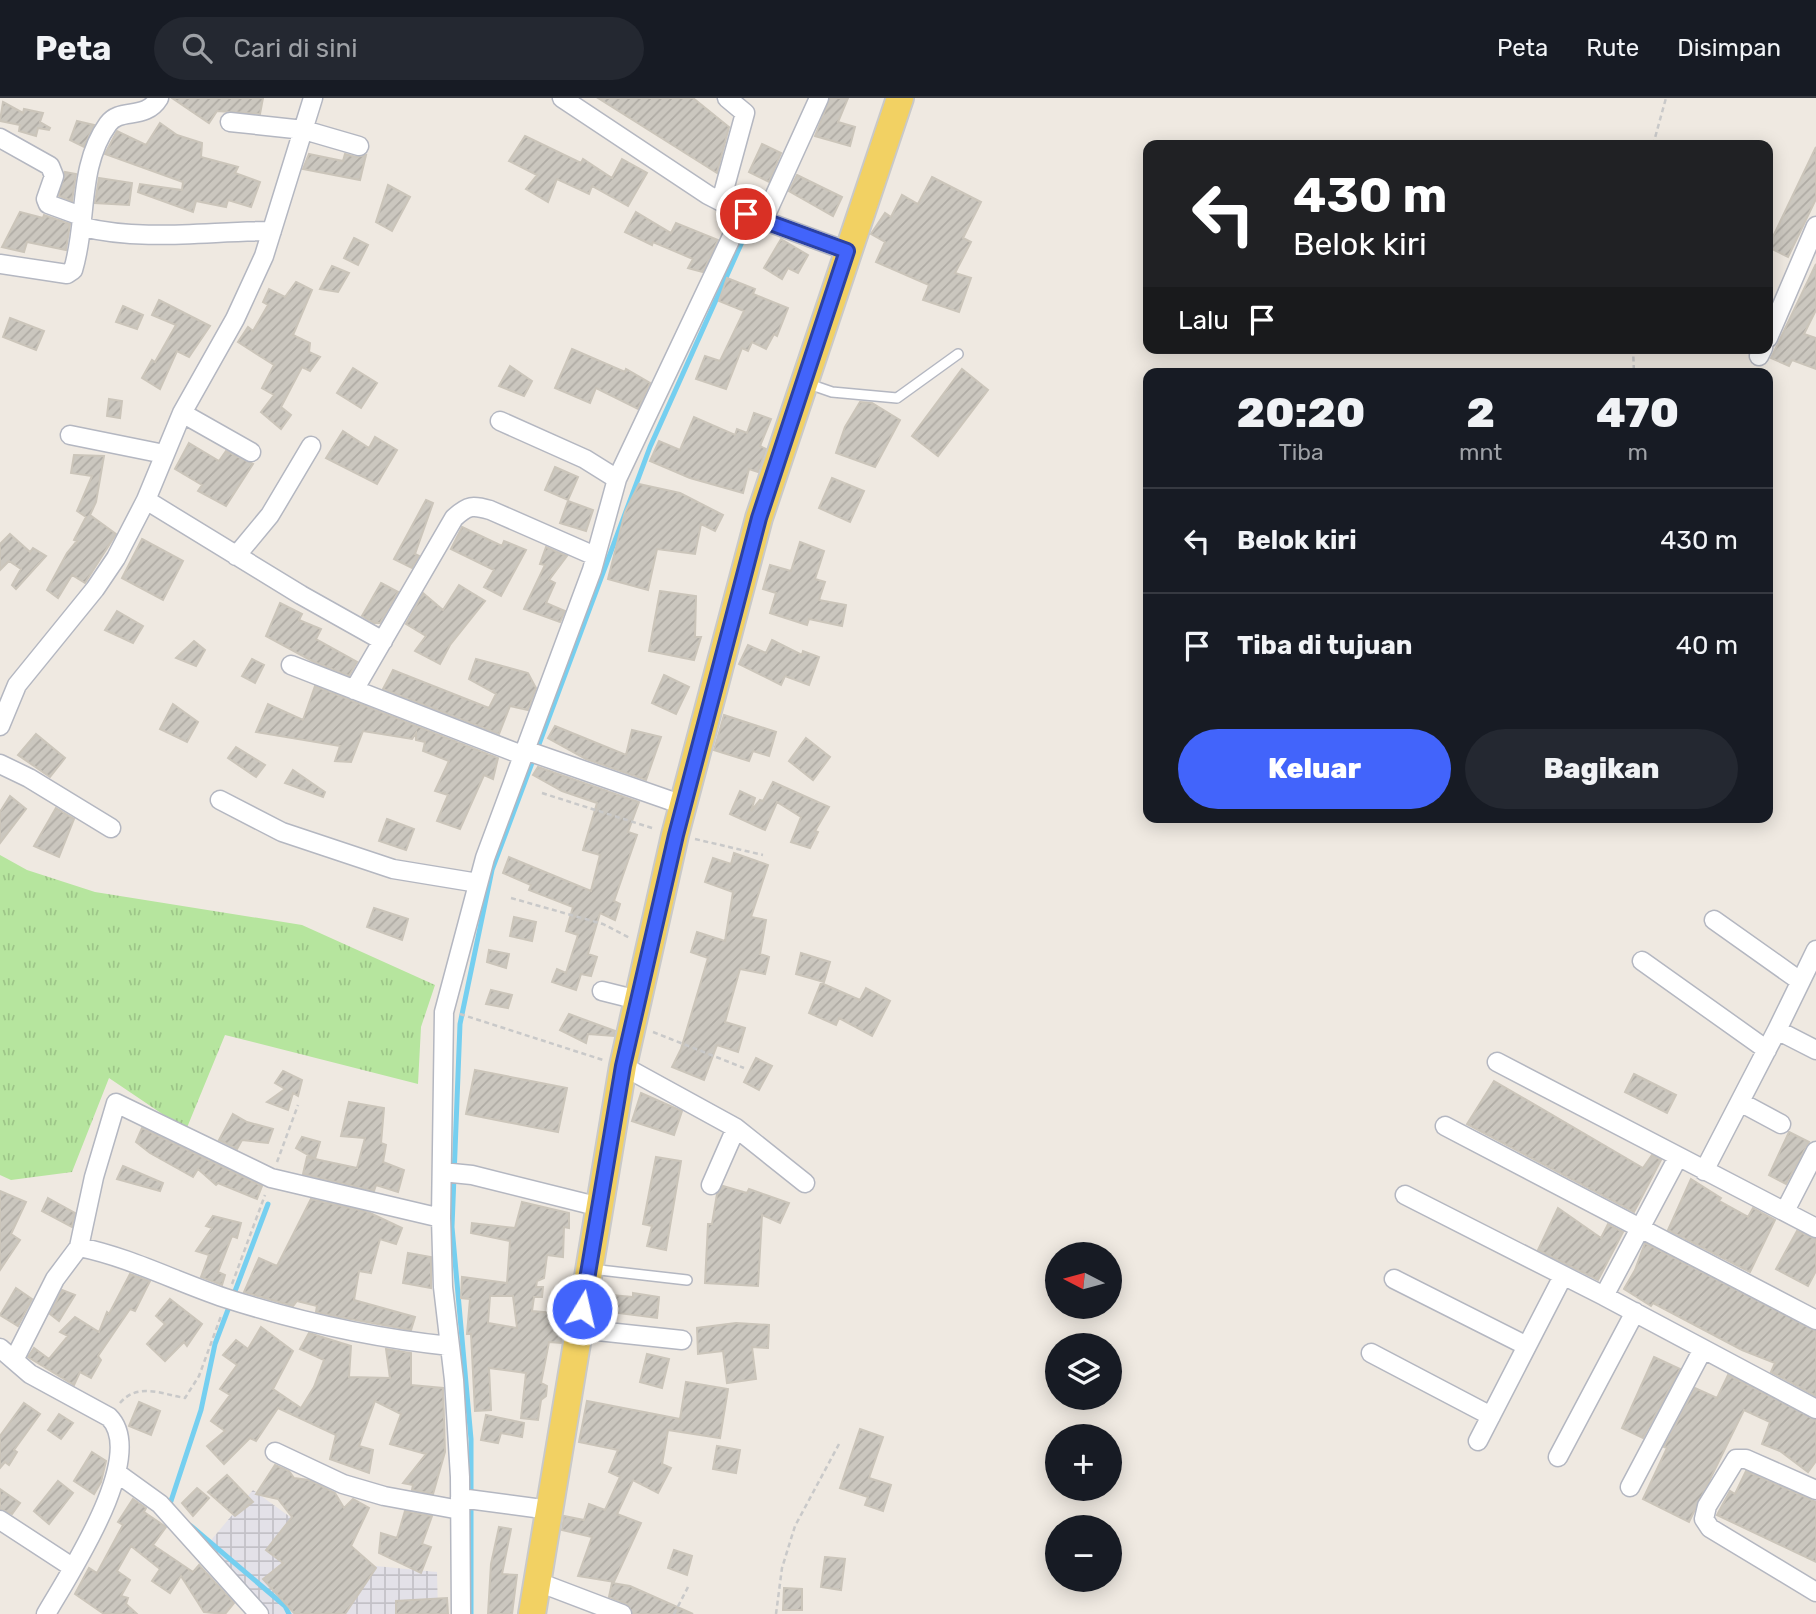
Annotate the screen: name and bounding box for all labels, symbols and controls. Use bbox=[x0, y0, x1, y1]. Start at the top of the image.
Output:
search box bbox=[154, 17, 644, 80]
text: Peta bbox=[35, 29, 112, 68]
icon: search bbox=[178, 29, 216, 67]
text: Cari di sini bbox=[234, 33, 357, 64]
text: Peta bbox=[1497, 34, 1548, 62]
text: Rute bbox=[1586, 34, 1639, 62]
text: Disimpan bbox=[1677, 34, 1781, 62]
text: 430 m bbox=[1293, 166, 1447, 224]
icon: left bbox=[1178, 168, 1269, 259]
pin bbox=[716, 184, 776, 244]
icon: arrive bbox=[727, 195, 765, 233]
text: Belok kiri bbox=[1293, 225, 1427, 263]
icon: arrive bbox=[1243, 301, 1281, 339]
text: Lalu bbox=[1178, 305, 1229, 336]
text: 20:20 bbox=[1237, 388, 1365, 438]
text: 2 bbox=[1466, 388, 1495, 438]
text: 470 bbox=[1596, 388, 1679, 438]
text: Tiba bbox=[1278, 438, 1324, 466]
text: mnt bbox=[1459, 438, 1502, 466]
text: m bbox=[1627, 438, 1648, 466]
icon: left bbox=[1178, 522, 1216, 560]
text: Belok kiri bbox=[1237, 525, 1357, 556]
text: 430 m bbox=[1660, 525, 1738, 556]
icon: arrive bbox=[1178, 627, 1216, 665]
text: Tiba di tujuan bbox=[1237, 630, 1412, 661]
text: 40 m bbox=[1676, 630, 1738, 661]
button: Keluar bbox=[1178, 729, 1451, 809]
button: Bagikan bbox=[1465, 729, 1738, 809]
north arrow bbox=[1045, 1242, 1122, 1320]
map controls bbox=[1045, 1242, 1122, 1592]
position arrow bbox=[545, 1272, 619, 1346]
button: layers bbox=[1045, 1333, 1122, 1410]
button: + bbox=[1045, 1424, 1122, 1501]
button: − bbox=[1045, 1515, 1122, 1592]

